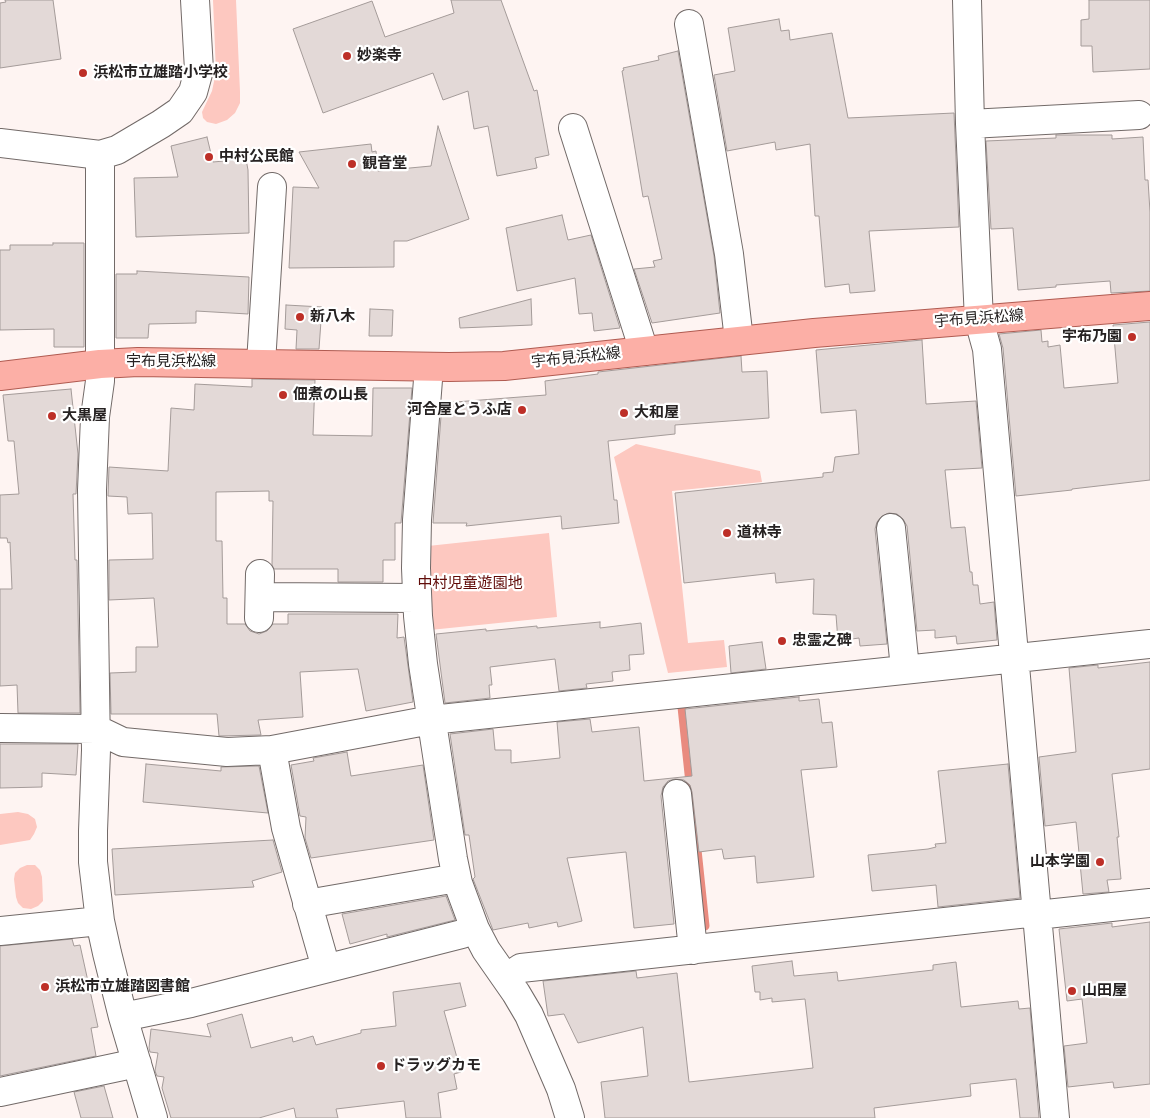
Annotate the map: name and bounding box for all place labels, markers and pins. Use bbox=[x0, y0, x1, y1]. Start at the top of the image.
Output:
place label: 妙楽寺 bbox=[357, 47, 402, 65]
marker: 妙楽寺 bbox=[341, 50, 353, 62]
place label: 浜松市立雄踏小学校 bbox=[93, 64, 228, 82]
marker: 浜松市立雄踏小学校 bbox=[77, 67, 89, 79]
place label: 中村公民館 bbox=[219, 148, 294, 166]
marker: 中村公民館 bbox=[203, 151, 215, 163]
place label: 観音堂 bbox=[362, 155, 407, 173]
marker: 観音堂 bbox=[346, 158, 358, 170]
place label: 新八木 bbox=[310, 308, 355, 326]
marker: 新八木 bbox=[294, 311, 306, 323]
place label: 宇布乃園 bbox=[1062, 328, 1122, 346]
marker: 宇布乃園 bbox=[1126, 331, 1138, 343]
place label: 佃煮の山長 bbox=[293, 386, 368, 404]
marker: 佃煮の山長 bbox=[277, 389, 289, 401]
place label: 河合屋とうふ店 bbox=[407, 401, 512, 419]
marker: 河合屋とうふ店 bbox=[516, 404, 528, 416]
place label: 大和屋 bbox=[634, 404, 679, 422]
place label: 大黒屋 bbox=[62, 407, 107, 425]
marker: 大和屋 bbox=[618, 407, 630, 419]
marker: 大黒屋 bbox=[46, 410, 58, 422]
place label: 道林寺 bbox=[737, 524, 782, 542]
marker: 道林寺 bbox=[721, 527, 733, 539]
place label: 忠霊之碑 bbox=[792, 632, 852, 650]
marker: 忠霊之碑 bbox=[776, 635, 788, 647]
place label: 山本学園 bbox=[1030, 853, 1090, 871]
marker: 山本学園 bbox=[1094, 856, 1106, 868]
place label: 浜松市立雄踏図書館 bbox=[55, 978, 190, 996]
marker: 浜松市立雄踏図書館 bbox=[39, 981, 51, 993]
place label: 山田屋 bbox=[1082, 982, 1127, 1000]
marker: 山田屋 bbox=[1066, 985, 1078, 997]
place label: ドラッグカモ bbox=[391, 1057, 481, 1075]
marker: ドラッグカモ bbox=[375, 1060, 387, 1072]

